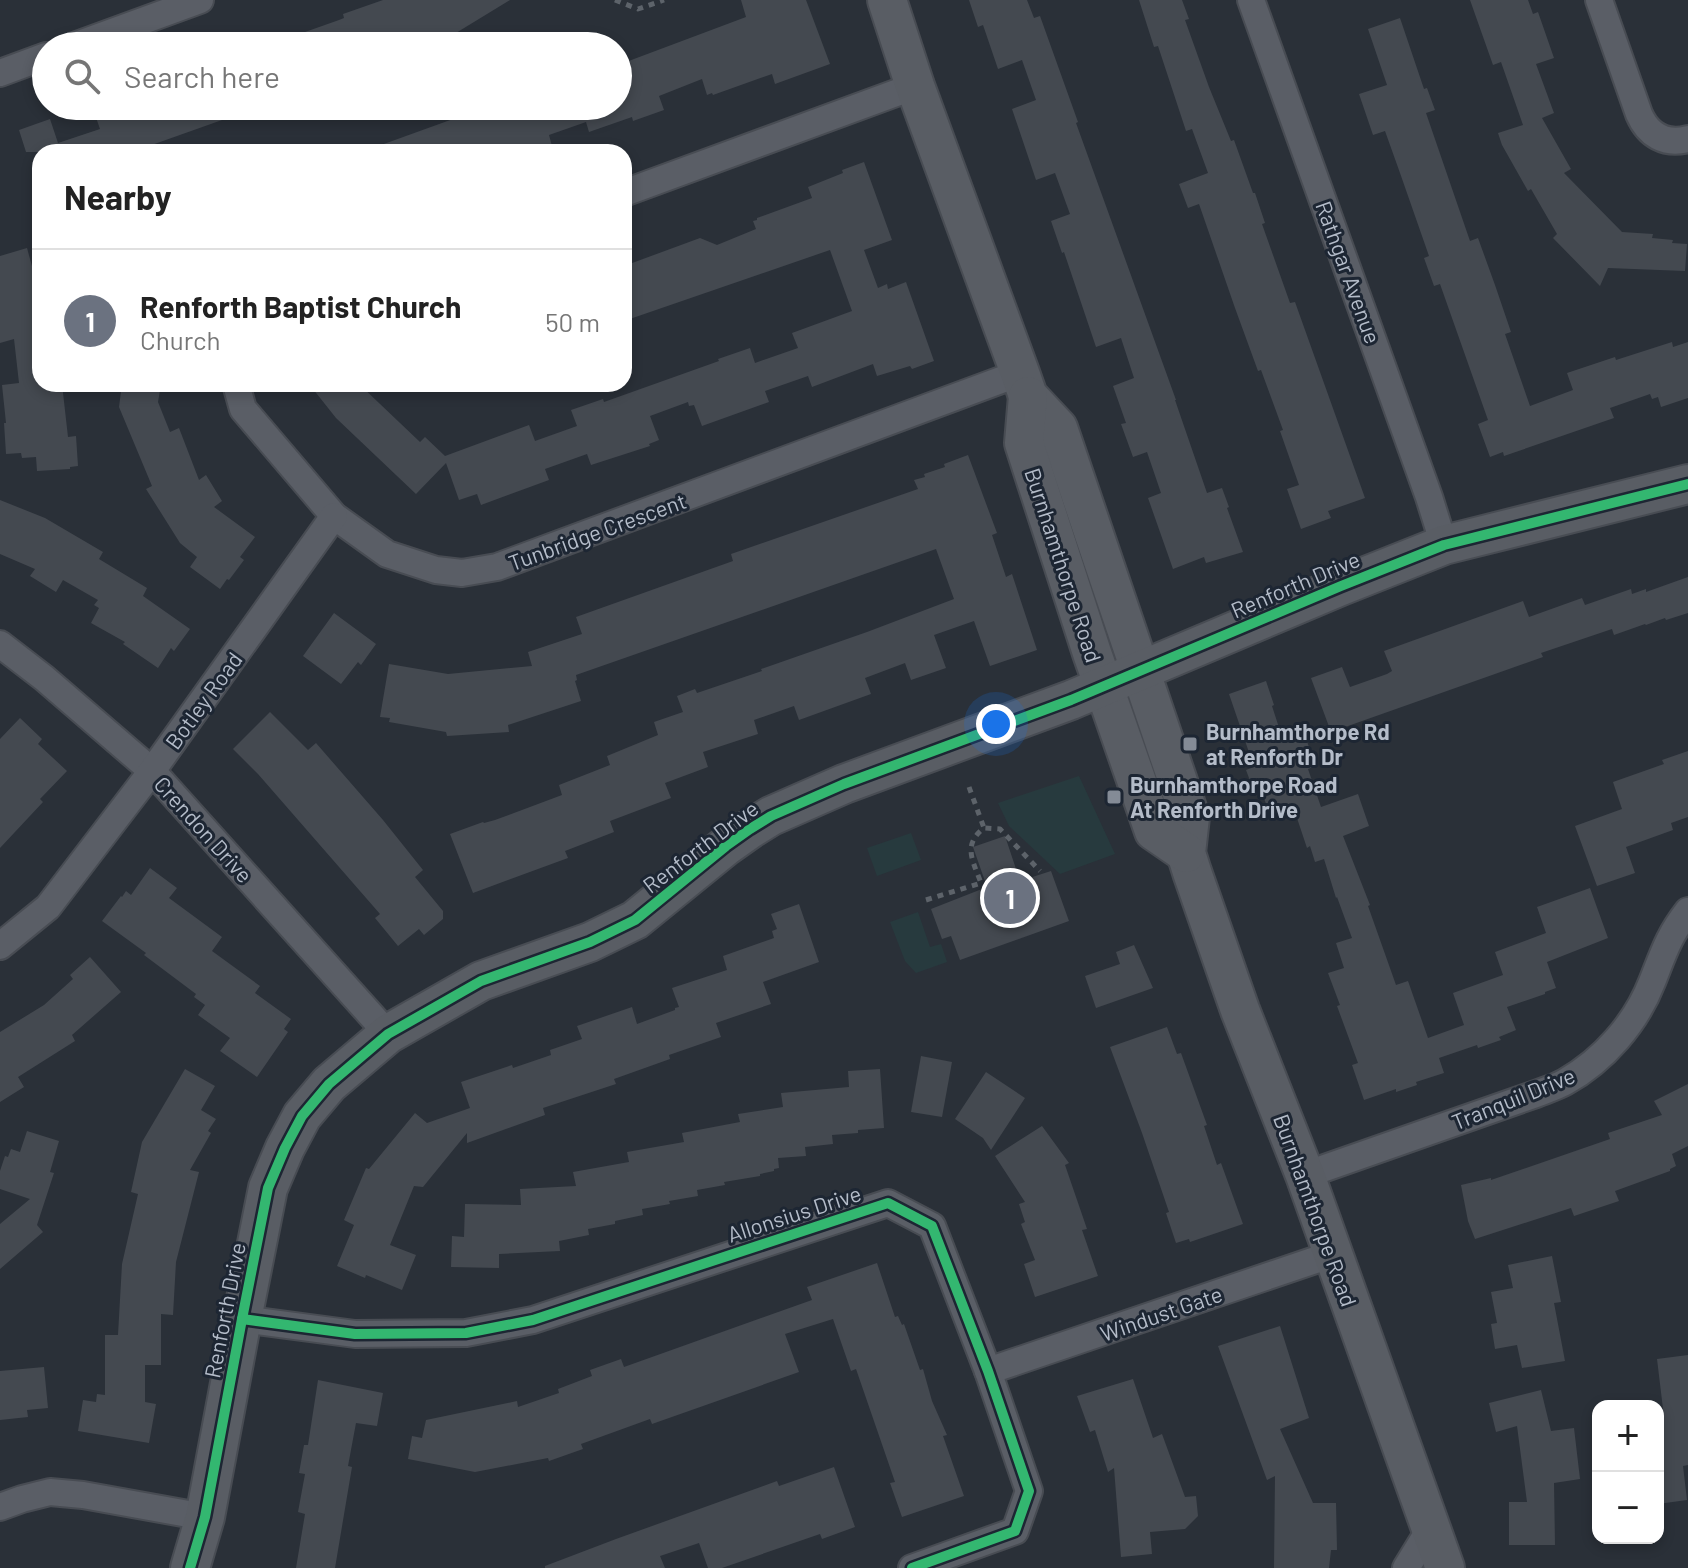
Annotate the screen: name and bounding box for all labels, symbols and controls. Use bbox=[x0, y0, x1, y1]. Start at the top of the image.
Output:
search box bbox=[32, 32, 632, 120]
icon: search bbox=[60, 54, 104, 98]
text: Search here bbox=[124, 58, 280, 94]
text: Nearby bbox=[64, 176, 172, 217]
street label: Rathgar Avenue bbox=[1311, 197, 1387, 347]
text: Renforth Baptist Church bbox=[140, 288, 461, 324]
text: 1 bbox=[85, 306, 95, 337]
text: 50 m bbox=[545, 306, 600, 337]
text: Church bbox=[140, 324, 221, 355]
street label: Burnhamthorpe Road bbox=[1020, 465, 1108, 665]
street label: Tunbridge Crescent bbox=[505, 487, 689, 575]
street label: Renforth Drive bbox=[1227, 545, 1363, 623]
street label: Botley Road bbox=[159, 647, 247, 753]
your location bbox=[976, 704, 1016, 744]
place label: Burnhamthorpe Rd at Renforth Dr bbox=[1206, 718, 1390, 769]
marker: Burnhamthorpe Rd at Renforth Dr bbox=[1181, 735, 1199, 753]
street label: Crendon Drive bbox=[150, 771, 258, 887]
place label: Burnhamthorpe Road At Renforth Drive bbox=[1130, 771, 1337, 822]
marker: Burnhamthorpe Road At Renforth Drive bbox=[1105, 788, 1123, 806]
street label: Renforth Drive bbox=[637, 794, 763, 898]
pin: 1 bbox=[984, 868, 1036, 928]
street label: Tranquil Drive bbox=[1448, 1062, 1578, 1134]
street label: Burnhamthorpe Road bbox=[1269, 1110, 1363, 1310]
street label: Allonsius Drive bbox=[724, 1179, 864, 1247]
street label: Renforth Drive bbox=[198, 1240, 250, 1380]
street label: Windust Gate bbox=[1097, 1280, 1225, 1346]
map controls bbox=[1592, 1400, 1664, 1544]
button: + bbox=[1592, 1400, 1664, 1472]
button: − bbox=[1592, 1472, 1664, 1544]

